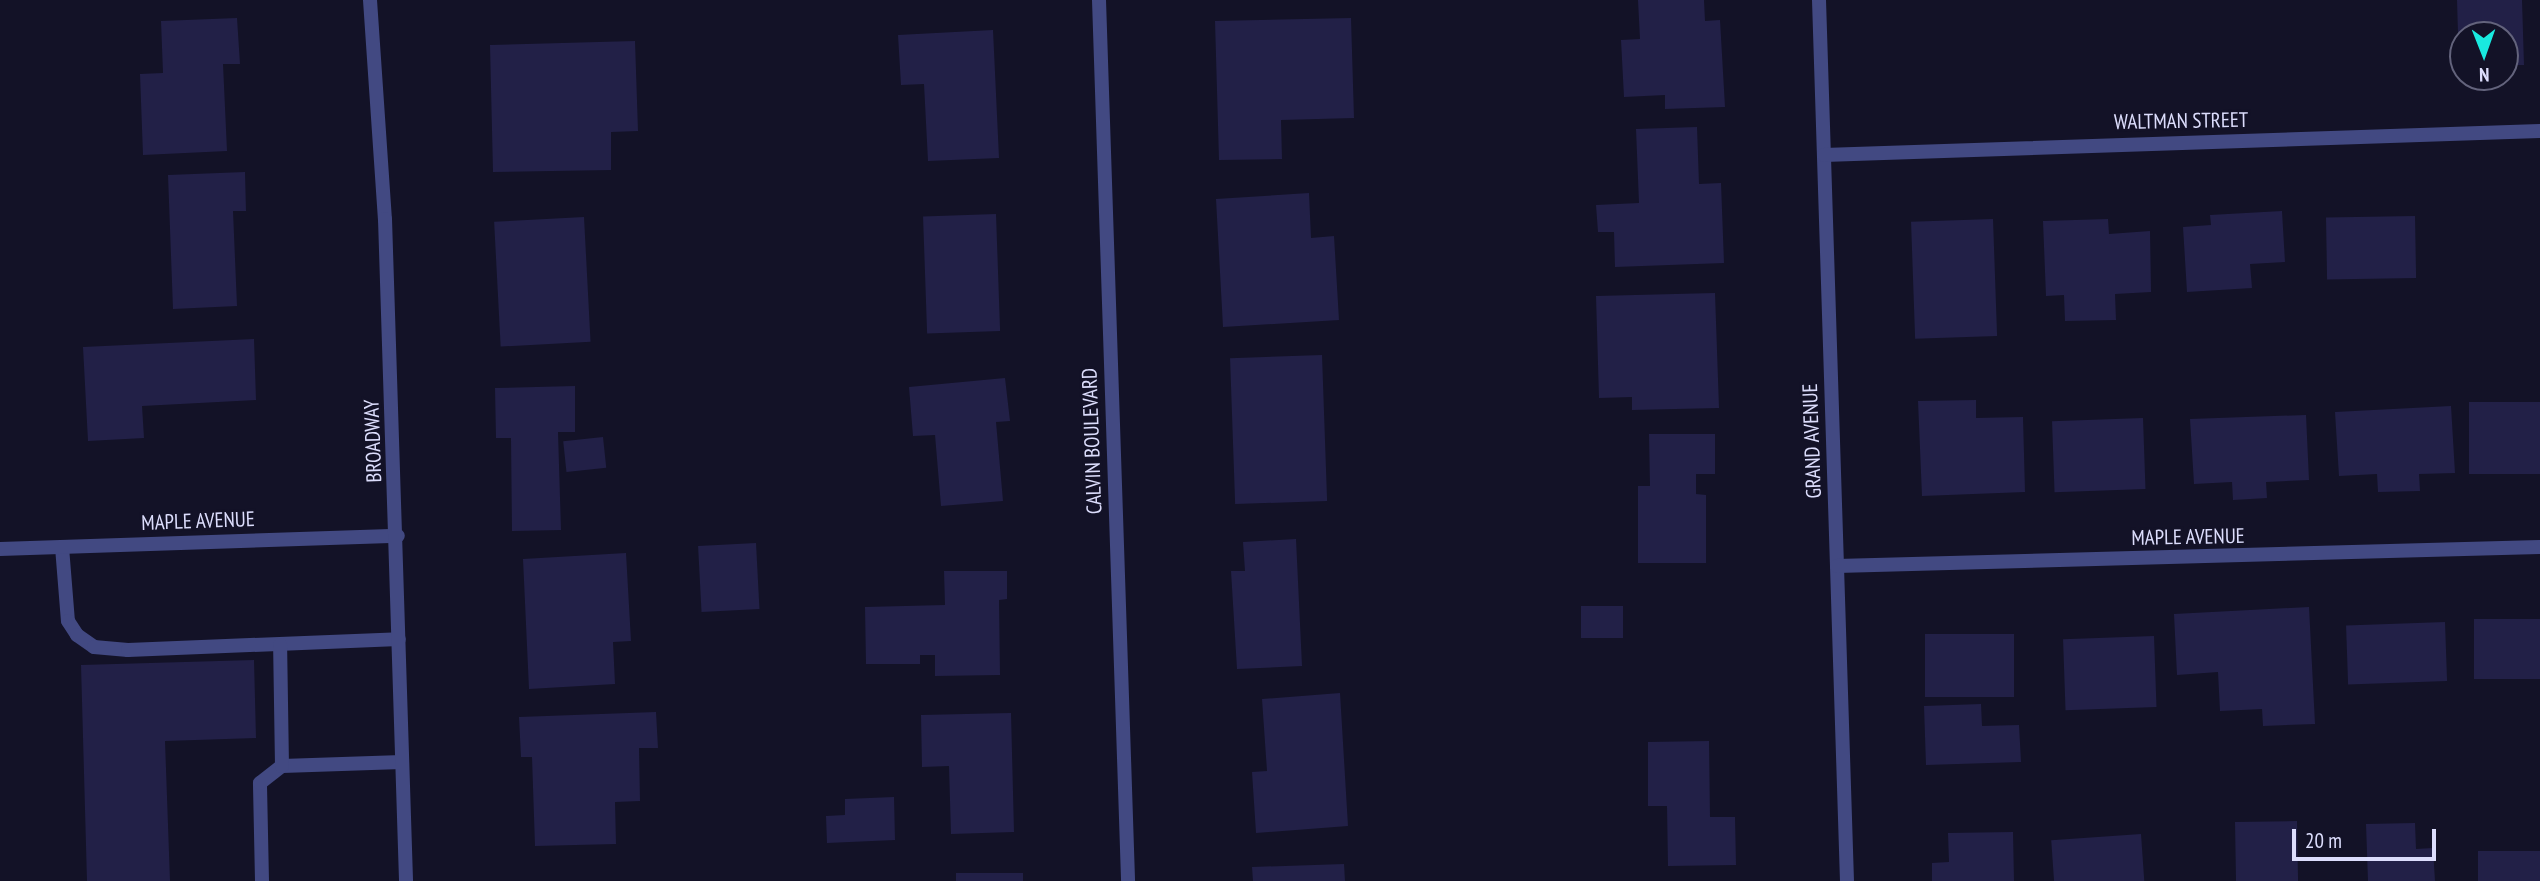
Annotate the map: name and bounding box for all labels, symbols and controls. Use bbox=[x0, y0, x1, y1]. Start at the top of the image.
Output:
north arrow bbox=[2449, 21, 2519, 91]
text: N bbox=[2479, 63, 2490, 87]
street label: WALTMAN STREET bbox=[2114, 107, 2248, 135]
street label: CALVIN BOULEVARD bbox=[1077, 367, 1107, 515]
street label: GRAND AVENUE bbox=[1797, 383, 1827, 499]
street label: BROADWAY bbox=[359, 399, 387, 483]
street label: MAPLE AVENUE bbox=[141, 506, 255, 536]
street label: MAPLE AVENUE bbox=[2131, 523, 2245, 551]
scale bar bbox=[2295, 814, 2438, 858]
text: 20 m bbox=[2305, 827, 2342, 854]

